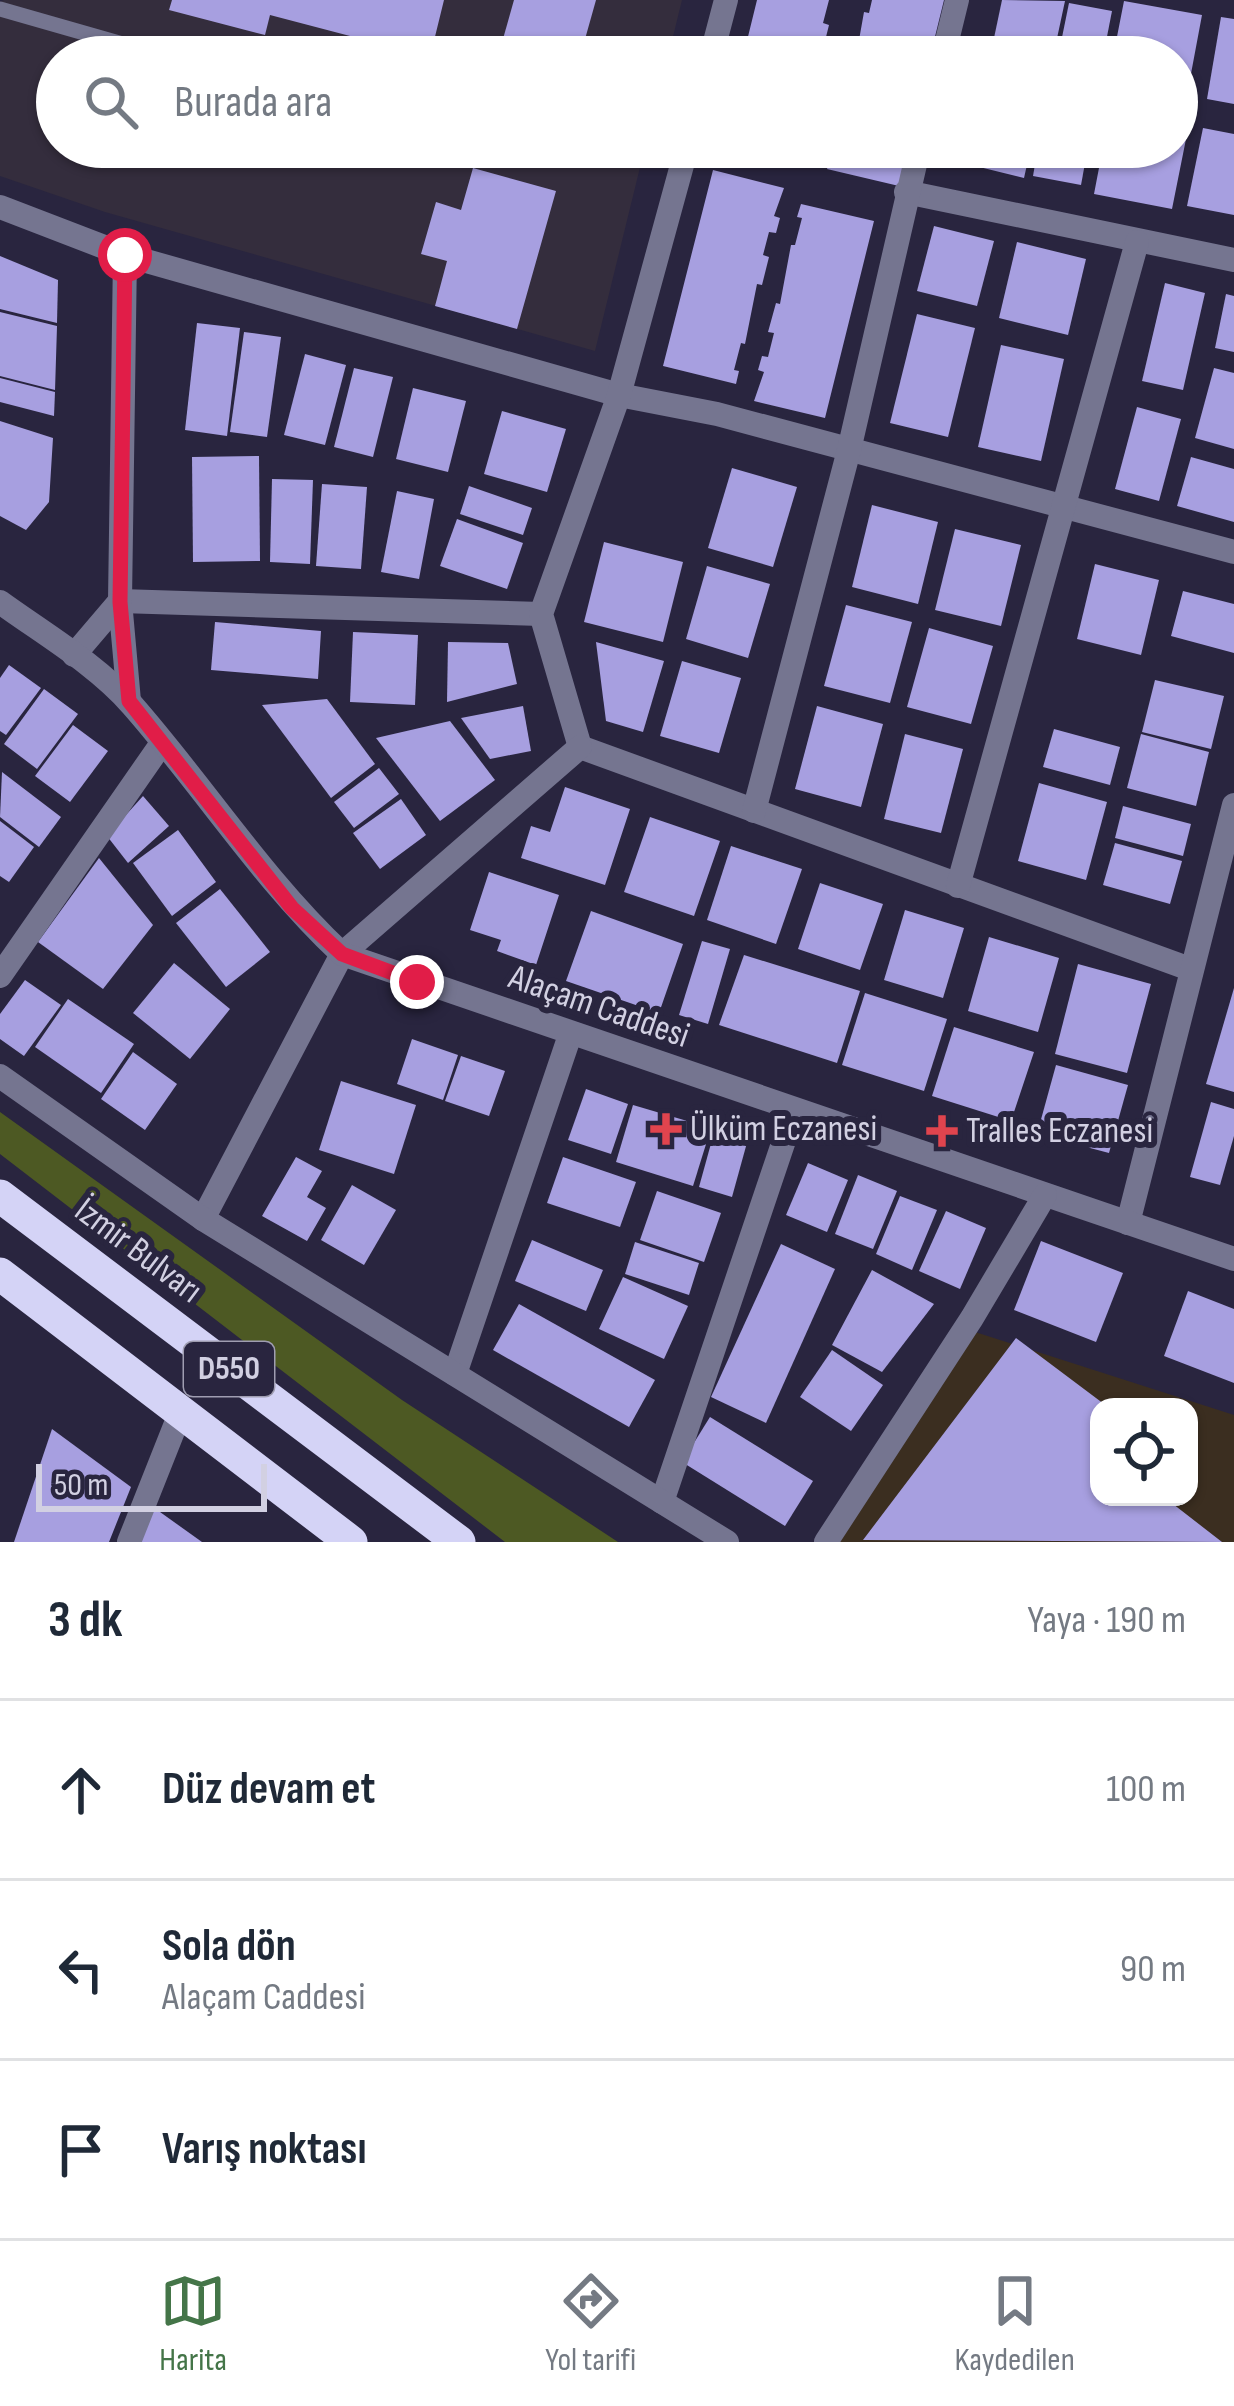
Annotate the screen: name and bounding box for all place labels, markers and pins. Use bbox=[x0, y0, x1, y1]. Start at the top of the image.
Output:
place label: Ülküm Eczanesi bbox=[690, 1108, 877, 1151]
place label: Tralles Eczanesi bbox=[966, 1110, 1153, 1153]
marker: Ülküm Eczanesi bbox=[653, 1116, 679, 1142]
marker: Tralles Eczanesi bbox=[929, 1118, 955, 1144]

